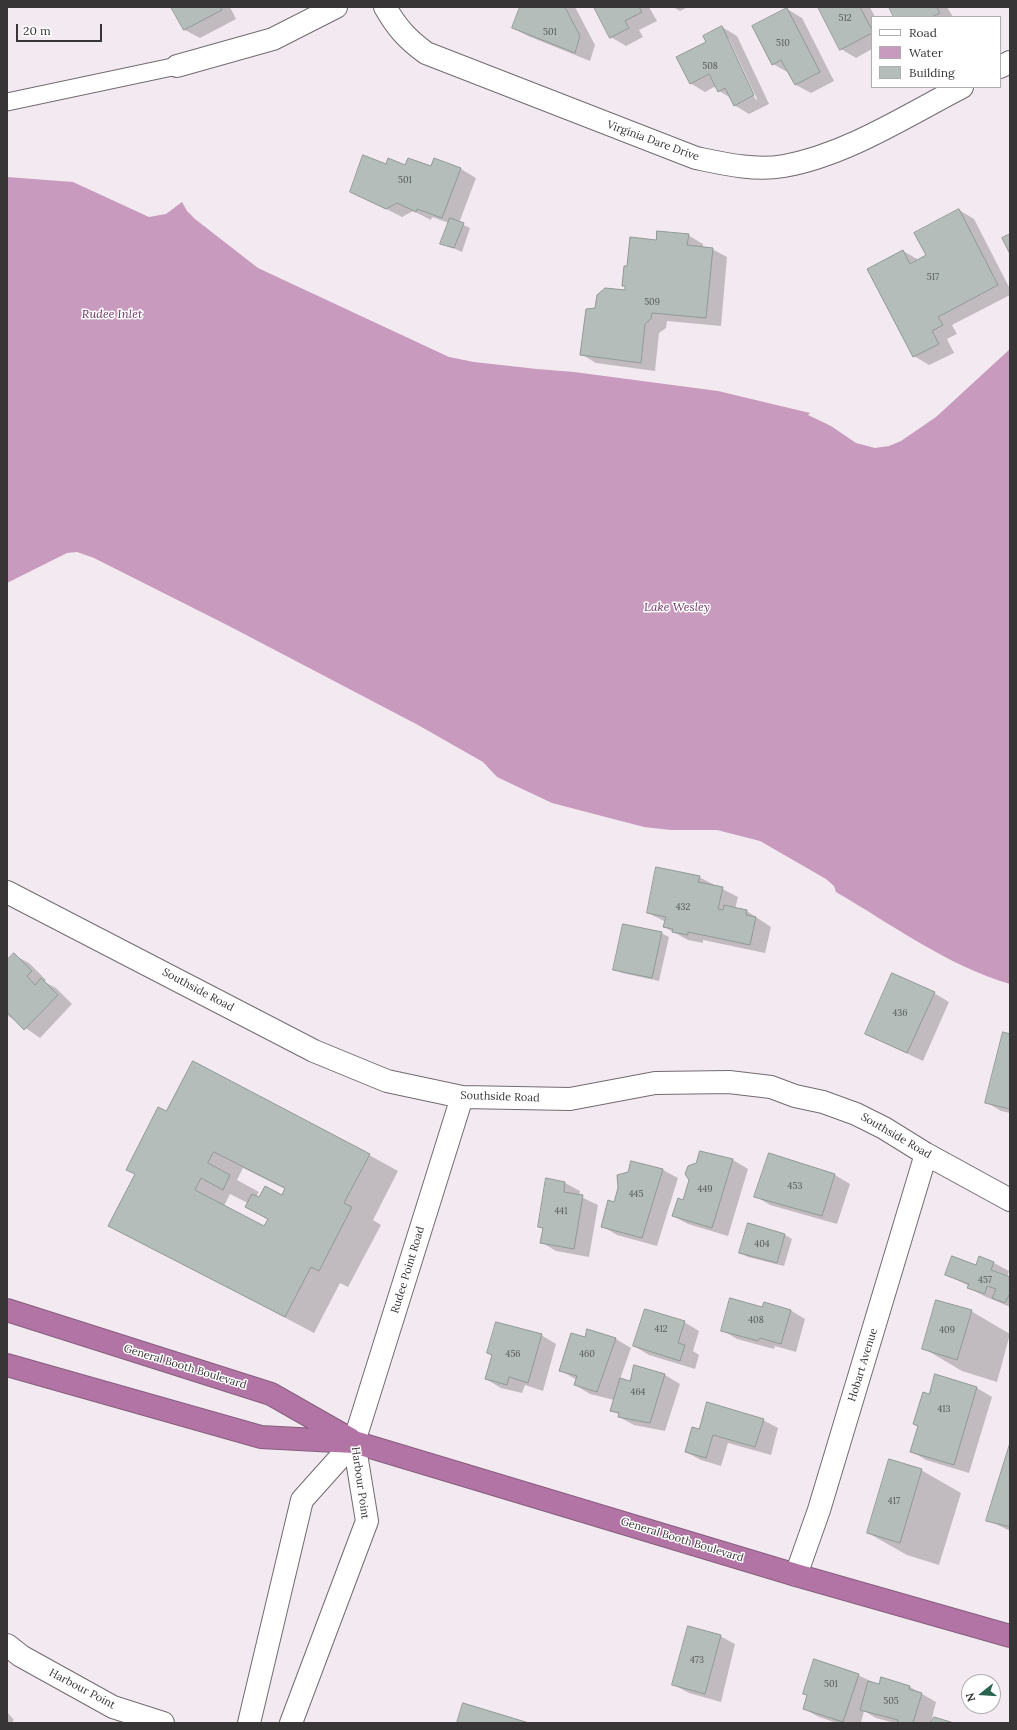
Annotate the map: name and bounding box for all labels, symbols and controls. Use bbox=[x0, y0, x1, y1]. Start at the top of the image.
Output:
house number: 512 bbox=[838, 13, 852, 23]
scale bar bbox=[18, 16, 104, 42]
legend bbox=[871, 16, 1001, 88]
text: 20 m bbox=[23, 23, 51, 38]
text: Road bbox=[909, 25, 937, 40]
house number: 501 bbox=[543, 27, 557, 37]
house number: 510 bbox=[776, 38, 790, 48]
text: Water bbox=[909, 45, 943, 60]
house number: 508 bbox=[702, 61, 718, 71]
text: Building bbox=[909, 65, 955, 80]
street label: Virginia Dare Drive bbox=[605, 118, 701, 164]
house number: 501 bbox=[398, 175, 412, 185]
house number: 517 bbox=[927, 272, 939, 282]
house number: 509 bbox=[644, 297, 660, 307]
water label: Rudee Inlet bbox=[82, 308, 142, 322]
water label: Lake Wesley bbox=[644, 601, 710, 615]
house number: 432 bbox=[676, 902, 690, 912]
street label: Southside Road bbox=[160, 966, 236, 1014]
house number: 436 bbox=[892, 1008, 908, 1018]
street label: Southside Road bbox=[460, 1089, 540, 1105]
street label: Southside Road bbox=[858, 1110, 934, 1162]
house number: 453 bbox=[788, 1181, 802, 1191]
house number: 449 bbox=[698, 1184, 712, 1194]
house number: 445 bbox=[629, 1189, 643, 1199]
house number: 441 bbox=[554, 1206, 568, 1216]
street label: Rudee Point Road bbox=[389, 1225, 427, 1315]
house number: 404 bbox=[754, 1239, 770, 1249]
house number: 457 bbox=[978, 1275, 992, 1285]
house number: 408 bbox=[748, 1315, 764, 1325]
house number: 412 bbox=[655, 1324, 667, 1334]
house number: 409 bbox=[939, 1325, 955, 1335]
street label: Hobart Avenue bbox=[846, 1327, 880, 1403]
street label: General Booth Boulevard bbox=[122, 1342, 248, 1392]
house number: 456 bbox=[506, 1349, 520, 1359]
house number: 460 bbox=[579, 1349, 595, 1359]
house number: 464 bbox=[631, 1387, 645, 1397]
house number: 413 bbox=[937, 1404, 951, 1414]
street label: Harbour Point bbox=[348, 1446, 372, 1520]
house number: 417 bbox=[888, 1496, 900, 1506]
street label: General Booth Boulevard bbox=[619, 1515, 745, 1565]
house number: 473 bbox=[690, 1655, 704, 1665]
street label: Harbour Point bbox=[47, 1666, 117, 1712]
north arrow bbox=[961, 1674, 1001, 1714]
house number: 501 bbox=[824, 1679, 838, 1689]
text: N bbox=[963, 1691, 978, 1703]
house number: 505 bbox=[883, 1696, 899, 1706]

